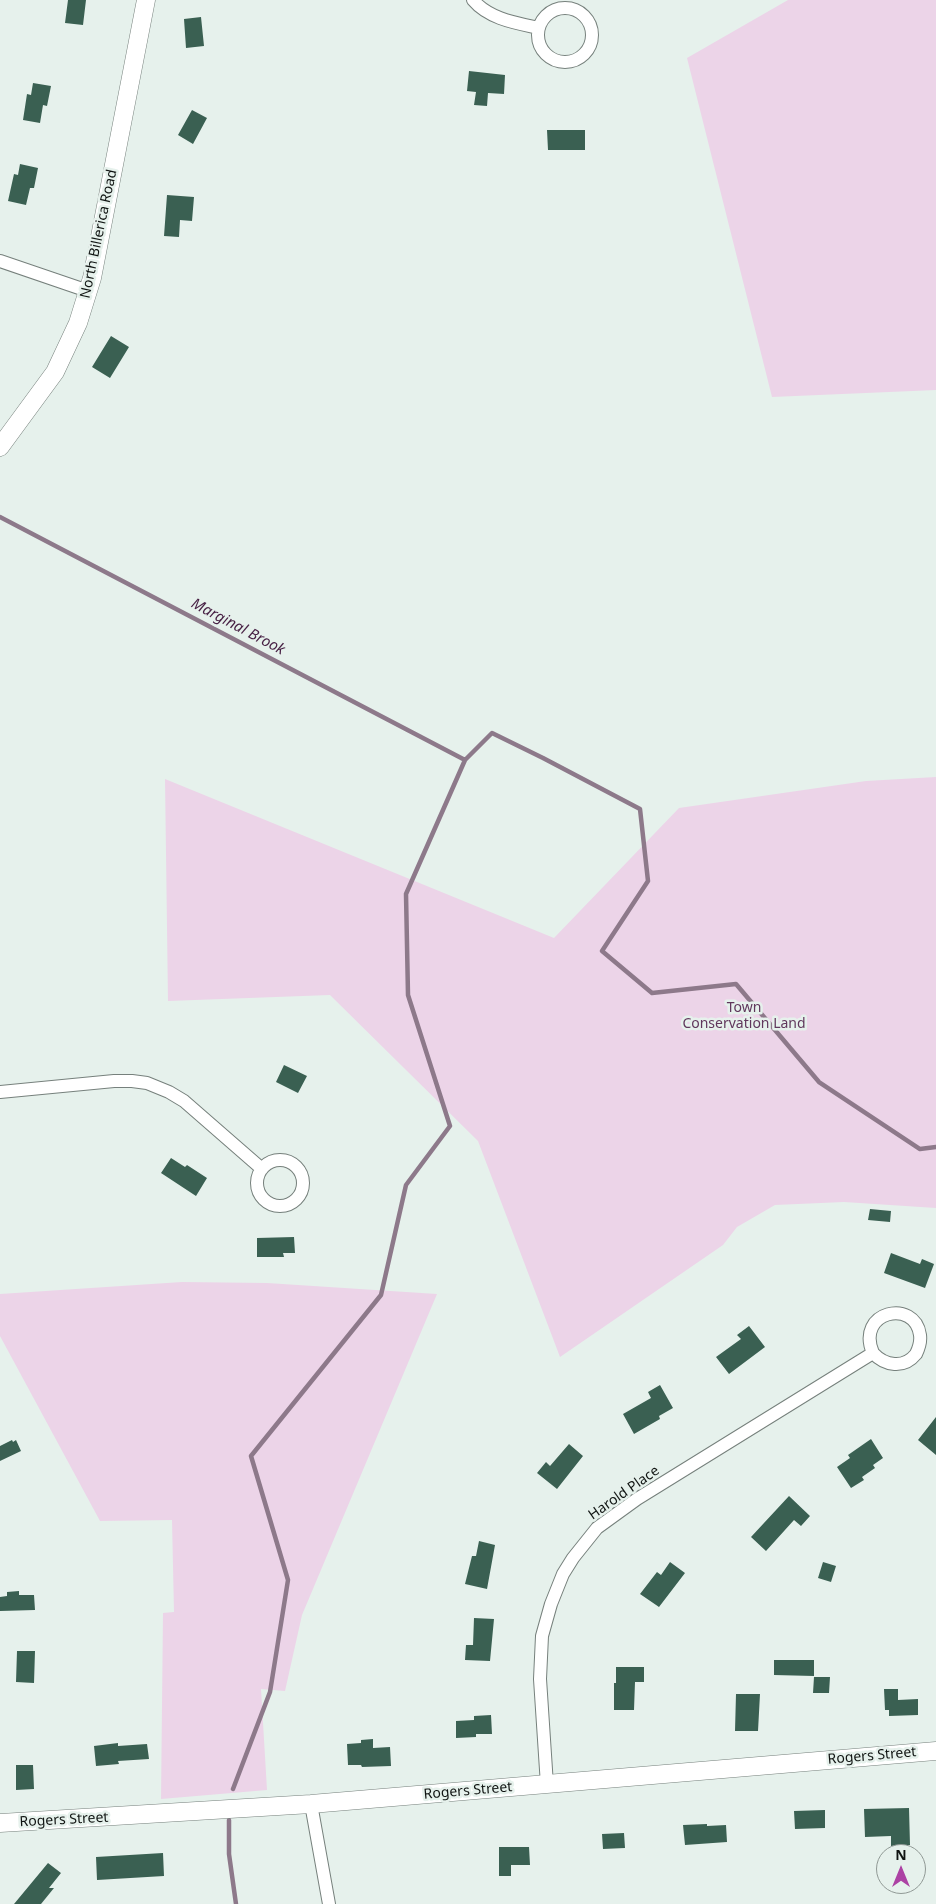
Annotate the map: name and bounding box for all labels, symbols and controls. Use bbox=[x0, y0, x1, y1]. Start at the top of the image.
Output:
street label: North Billerica Road bbox=[77, 168, 121, 300]
water label: Marginal Brook bbox=[188, 595, 288, 659]
park label: Town Conservation Land bbox=[682, 1000, 806, 1032]
street label: Harold Place bbox=[585, 1462, 663, 1524]
street label: Rogers Street bbox=[827, 1744, 917, 1768]
street label: Rogers Street bbox=[423, 1779, 513, 1803]
street label: Rogers Street bbox=[19, 1809, 109, 1831]
north arrow bbox=[876, 1844, 926, 1894]
text: N bbox=[895, 1845, 907, 1864]

